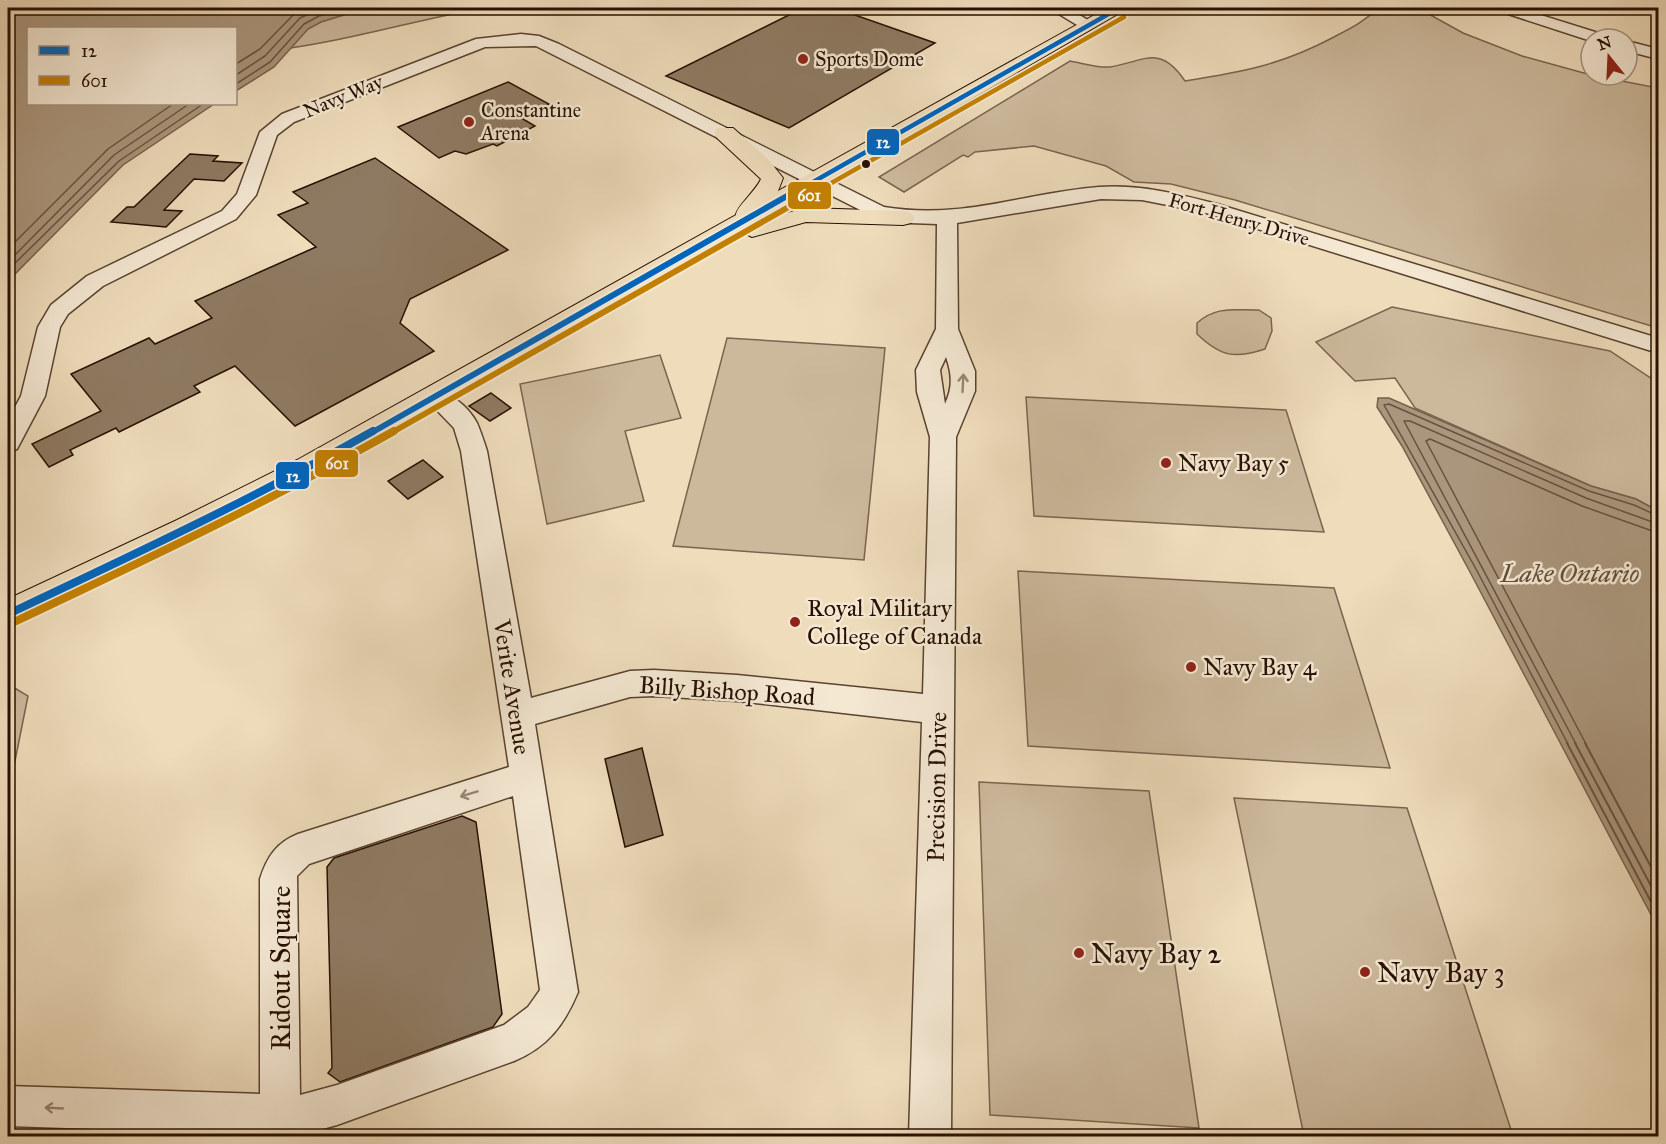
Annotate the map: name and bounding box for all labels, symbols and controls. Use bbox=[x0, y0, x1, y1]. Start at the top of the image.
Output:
legend bbox=[27, 27, 237, 105]
north arrow bbox=[1579, 27, 1639, 87]
text: N bbox=[1595, 32, 1614, 54]
text: 12 bbox=[81, 40, 97, 62]
place label: Sports Dome bbox=[815, 47, 924, 71]
marker: Sports Dome bbox=[796, 52, 810, 66]
street label: Navy Way bbox=[300, 69, 387, 123]
text: 601 bbox=[81, 70, 108, 92]
place label: Constantine Arena bbox=[480, 98, 581, 145]
marker: Constantine Arena bbox=[462, 115, 476, 129]
line badge: 12 bbox=[866, 128, 900, 156]
text: 12 bbox=[876, 133, 891, 152]
unlabelled marker bbox=[860, 158, 872, 170]
line badge: 601 bbox=[787, 181, 832, 210]
text: 601 bbox=[797, 186, 822, 205]
street label: Fort Henry Drive bbox=[1166, 187, 1312, 251]
one-way arrow bbox=[957, 374, 968, 394]
place label: Navy Bay 5 bbox=[1178, 448, 1289, 478]
line badge: 601 bbox=[314, 449, 359, 478]
text: 601 bbox=[325, 454, 350, 473]
marker: Navy Bay 5 bbox=[1159, 456, 1173, 470]
line badge: 12 bbox=[275, 461, 310, 490]
text: 12 bbox=[286, 467, 301, 486]
water label: Lake Ontario bbox=[1500, 557, 1640, 589]
place label: Royal Military College of Canada bbox=[807, 593, 983, 651]
marker: Royal Military College of Canada bbox=[788, 615, 802, 629]
street label: Verite Avenue bbox=[486, 616, 537, 757]
place label: Navy Bay 4 bbox=[1203, 652, 1317, 682]
marker: Navy Bay 4 bbox=[1184, 660, 1198, 674]
street label: Billy Bishop Road bbox=[638, 670, 816, 712]
street label: Precision Drive bbox=[921, 712, 953, 862]
one-way arrow bbox=[460, 789, 479, 800]
street label: Ridout Square bbox=[263, 886, 298, 1050]
place label: Navy Bay 2 bbox=[1091, 936, 1222, 971]
marker: Navy Bay 2 bbox=[1072, 946, 1086, 960]
place label: Navy Bay 3 bbox=[1377, 955, 1505, 990]
marker: Navy Bay 3 bbox=[1358, 965, 1372, 979]
one-way arrow bbox=[44, 1102, 64, 1113]

